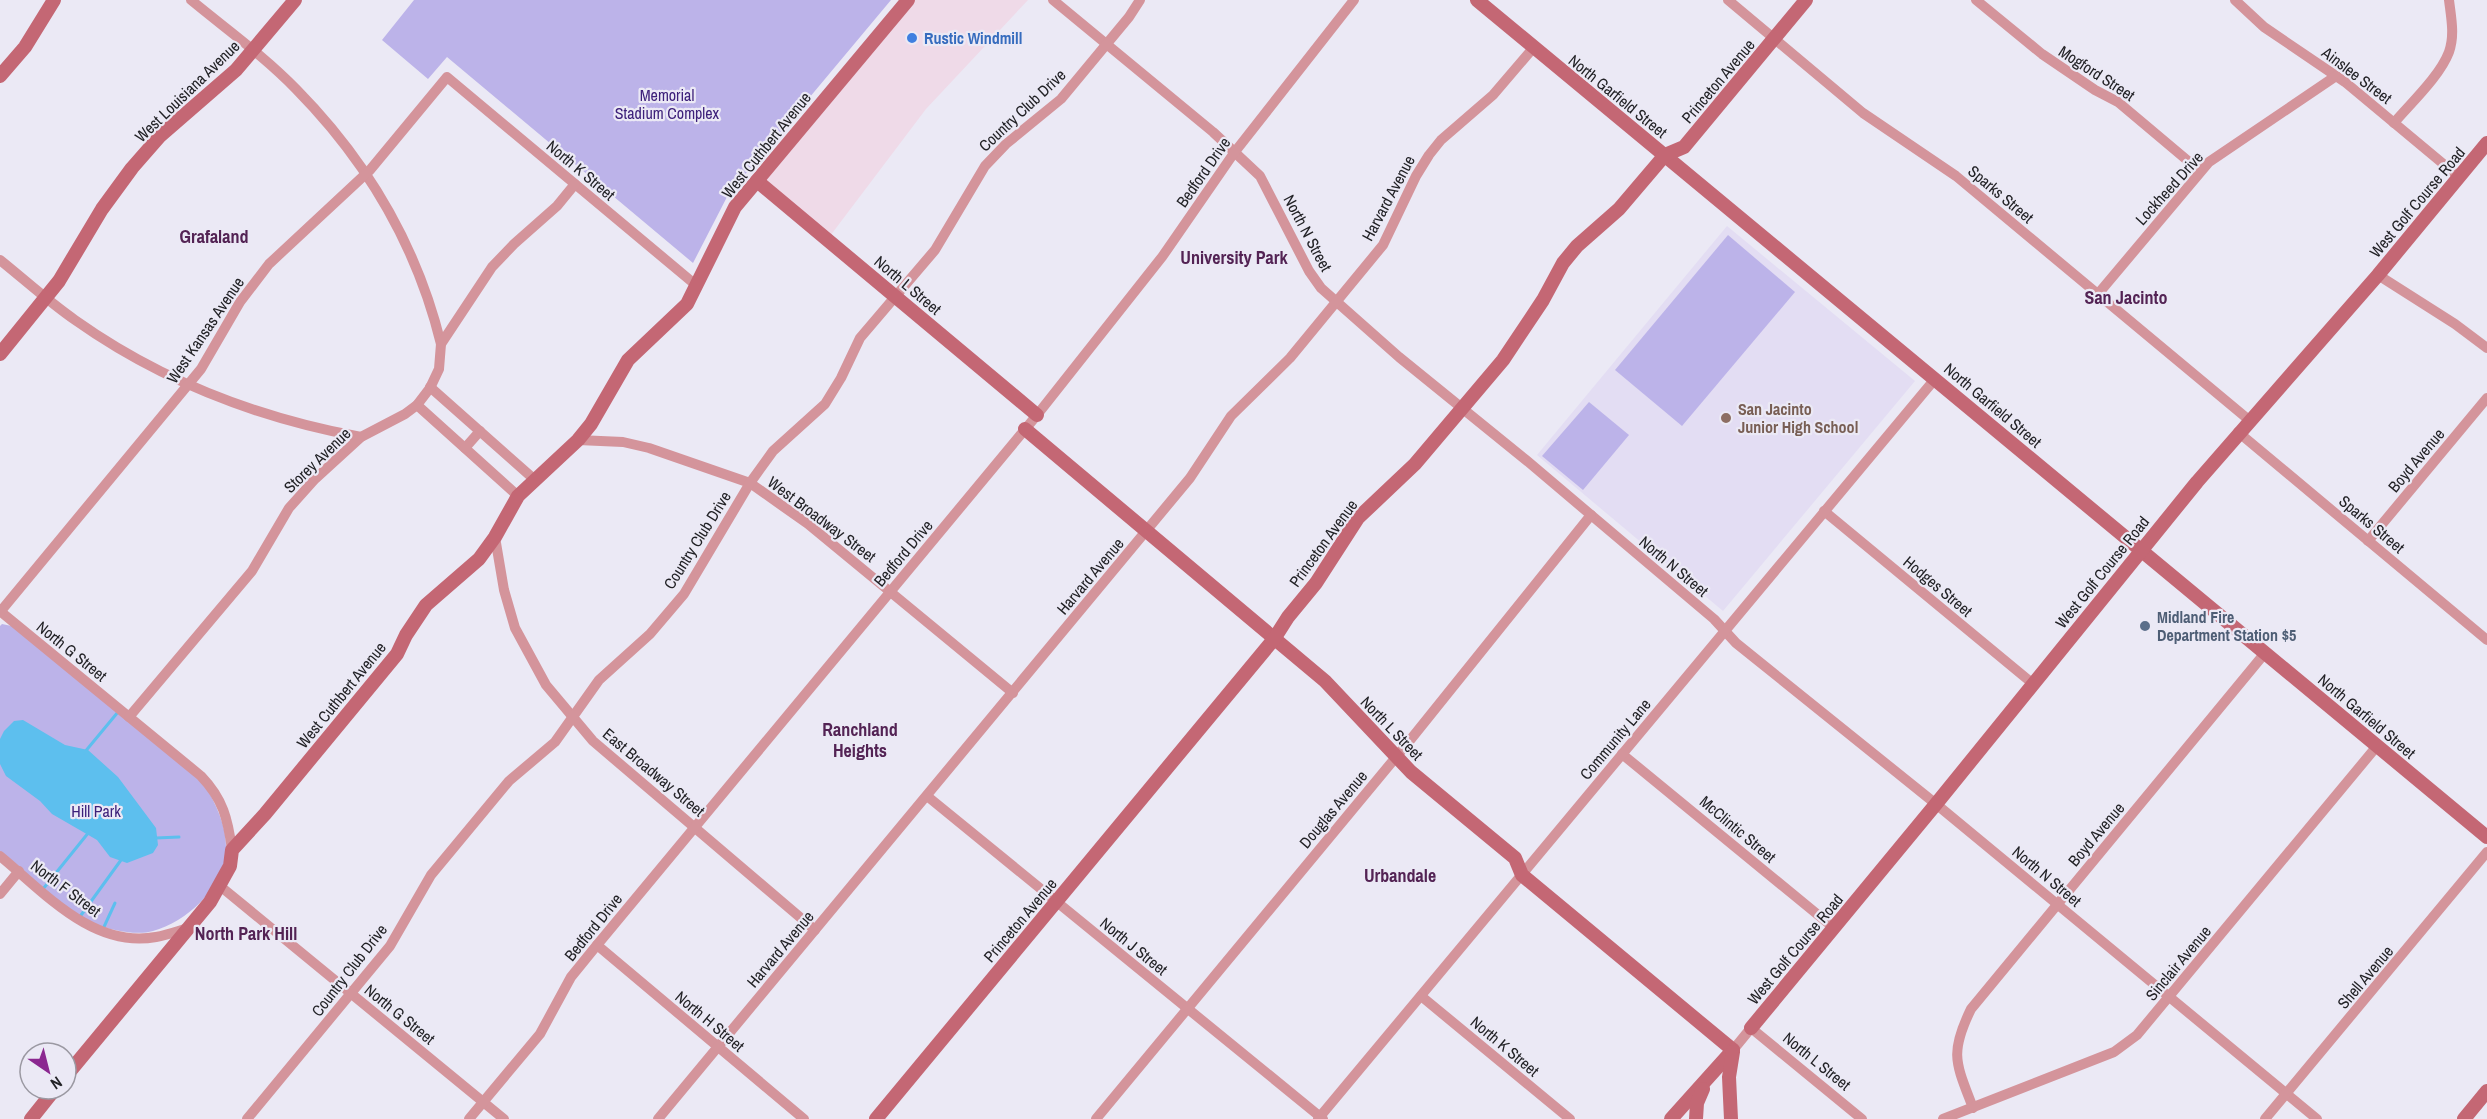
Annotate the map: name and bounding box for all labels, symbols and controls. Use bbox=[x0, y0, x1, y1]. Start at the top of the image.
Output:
place label: Rustic Windmill bbox=[924, 27, 1022, 49]
marker: Rustic Windmill bbox=[905, 31, 919, 45]
street label: Princeton Avenue bbox=[1676, 34, 1760, 128]
street label: West Louisiana Avenue bbox=[130, 35, 244, 147]
street label: Mogford Street bbox=[2055, 40, 2140, 106]
street label: Ainslee Street bbox=[2317, 41, 2397, 109]
street label: North Garfield Street bbox=[1564, 49, 1672, 143]
street label: Country Club Drive bbox=[974, 64, 1070, 156]
park label: Memorial Stadium Complex bbox=[615, 84, 720, 124]
street label: West Cuthbert Avenue bbox=[716, 87, 816, 203]
street label: Bedford Drive bbox=[1171, 133, 1235, 211]
street label: North K Street bbox=[542, 135, 620, 205]
street label: West Golf Course Road bbox=[2364, 142, 2470, 262]
street label: Lockheed Drive bbox=[2130, 146, 2208, 230]
street label: Harvard Avenue bbox=[1356, 151, 1420, 245]
street label: Sparks Street bbox=[1963, 160, 2039, 228]
street label: North N Street bbox=[1279, 191, 1338, 275]
district label: Grafaland bbox=[180, 224, 248, 249]
district label: University Park bbox=[1180, 245, 1289, 270]
street label: North L Street bbox=[870, 250, 946, 320]
street label: West Kansas Avenue bbox=[161, 272, 249, 388]
district label: San Jacinto bbox=[2085, 285, 2167, 310]
street label: North Garfield Street bbox=[1940, 358, 2047, 453]
place label: San Jacinto Junior High School bbox=[1738, 398, 1858, 438]
marker: San Jacinto Junior High School bbox=[1719, 411, 1733, 425]
street label: Storey Avenue bbox=[279, 423, 355, 497]
street label: Boyd Avenue bbox=[2383, 423, 2449, 497]
street label: West Broadway Street bbox=[763, 471, 881, 567]
street label: Country Club Drive bbox=[658, 487, 736, 593]
street label: Sparks Street bbox=[2334, 490, 2410, 558]
street label: Princeton Avenue bbox=[1284, 495, 1362, 591]
street label: West Golf Course Road bbox=[2050, 511, 2154, 633]
street label: Bedford Drive bbox=[869, 515, 937, 591]
street label: North N Street bbox=[1635, 531, 1713, 602]
street label: Harvard Avenue bbox=[1051, 533, 1129, 619]
street label: Hodges Street bbox=[1899, 551, 1977, 622]
place label: Midland Fire Department Station $5 bbox=[2157, 606, 2296, 646]
street label: North G Street bbox=[32, 616, 112, 686]
marker: Midland Fire Department Station $5 bbox=[2138, 619, 2152, 633]
street label: West Cuthbert Avenue bbox=[291, 637, 391, 753]
street label: North Garfield Street bbox=[2314, 669, 2421, 764]
street label: North L Street bbox=[1356, 691, 1428, 765]
street label: Community Lane bbox=[1574, 694, 1656, 784]
district label: Ranchland Heights bbox=[822, 717, 898, 763]
street label: East Broadway Street bbox=[598, 723, 710, 821]
street label: Douglas Avenue bbox=[1294, 765, 1372, 853]
street label: McClintic Street bbox=[1695, 791, 1781, 868]
street label: Boyd Avenue bbox=[2063, 797, 2129, 871]
park label: Hill Park bbox=[71, 800, 121, 822]
street label: North N Street bbox=[2008, 841, 2086, 912]
street label: North F Street bbox=[26, 854, 106, 922]
district label: Urbandale bbox=[1364, 863, 1436, 888]
street label: Princeton Avenue bbox=[978, 873, 1062, 967]
street label: Bedford Drive bbox=[559, 889, 627, 965]
street label: West Golf Course Road bbox=[1742, 889, 1848, 1009]
street label: Harvard Avenue bbox=[741, 906, 819, 992]
street label: North J Street bbox=[1096, 912, 1173, 980]
street label: Country Club Drive bbox=[306, 919, 392, 1021]
district label: North Park Hill bbox=[195, 921, 297, 946]
street label: Sinclair Avenue bbox=[2140, 921, 2216, 1005]
street label: Shell Avenue bbox=[2332, 941, 2398, 1013]
street label: North G Street bbox=[360, 979, 440, 1049]
street label: North H Street bbox=[671, 986, 749, 1057]
street label: North K Street bbox=[1466, 1011, 1544, 1081]
street label: North L Street bbox=[1779, 1027, 1856, 1095]
north arrow bbox=[18, 1041, 78, 1101]
text: N bbox=[46, 1072, 67, 1095]

